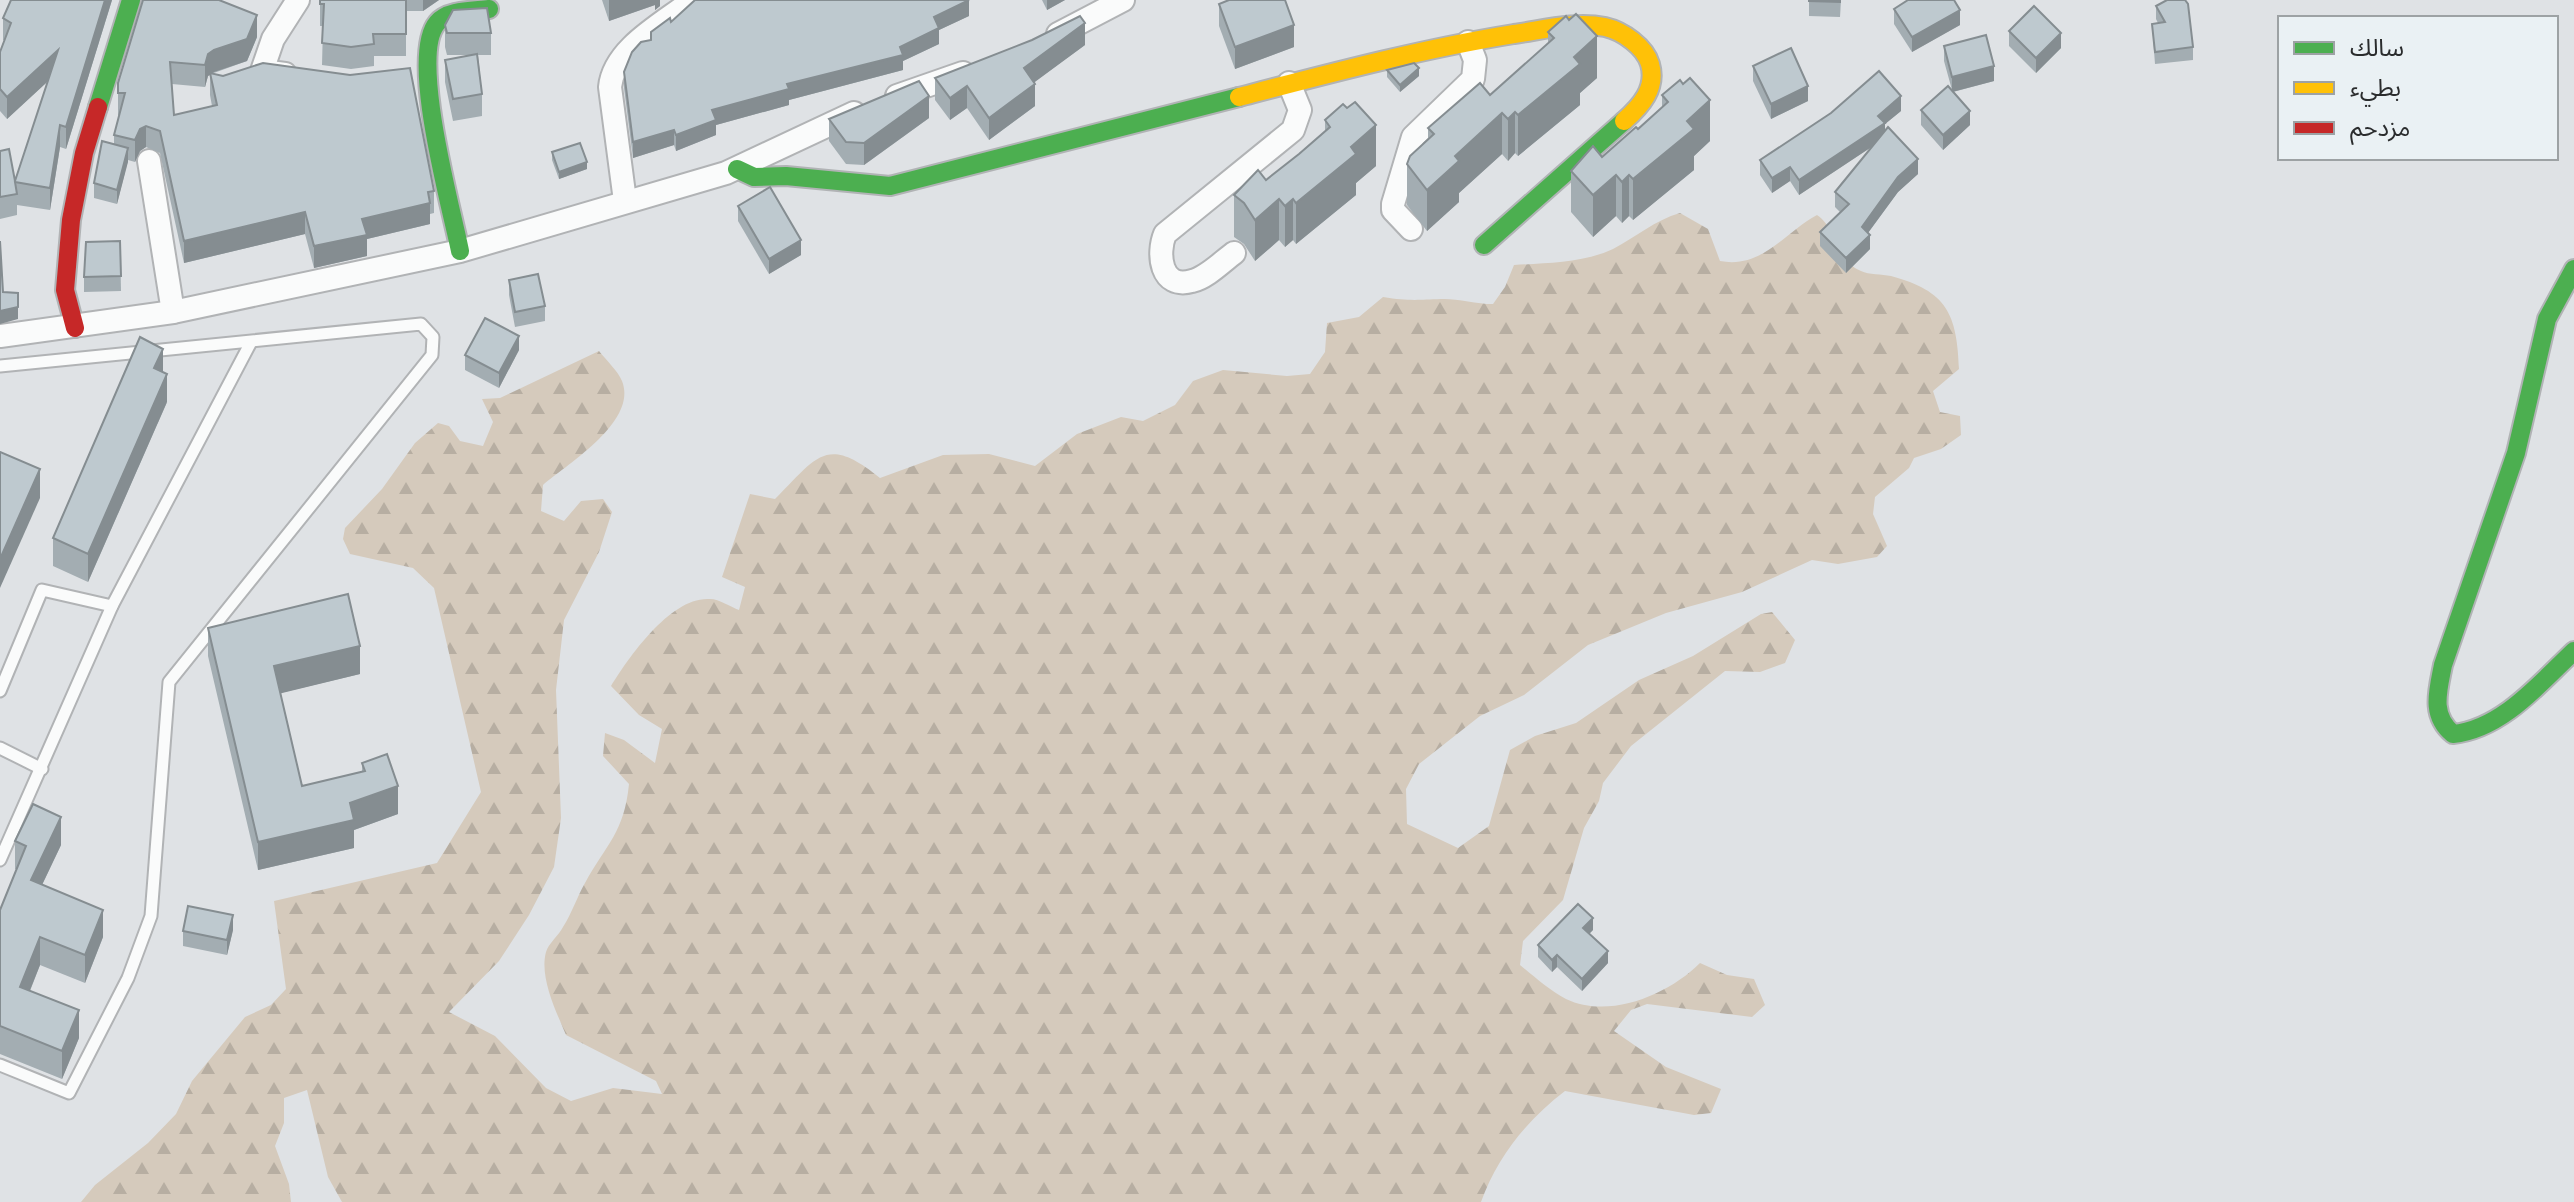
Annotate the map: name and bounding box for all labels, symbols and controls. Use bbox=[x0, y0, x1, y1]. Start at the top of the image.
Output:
legend bbox=[2278, 16, 2558, 160]
text: سالك bbox=[2350, 32, 2404, 63]
text: بطيء bbox=[2350, 72, 2401, 107]
text: مزدحم bbox=[2350, 112, 2410, 145]

